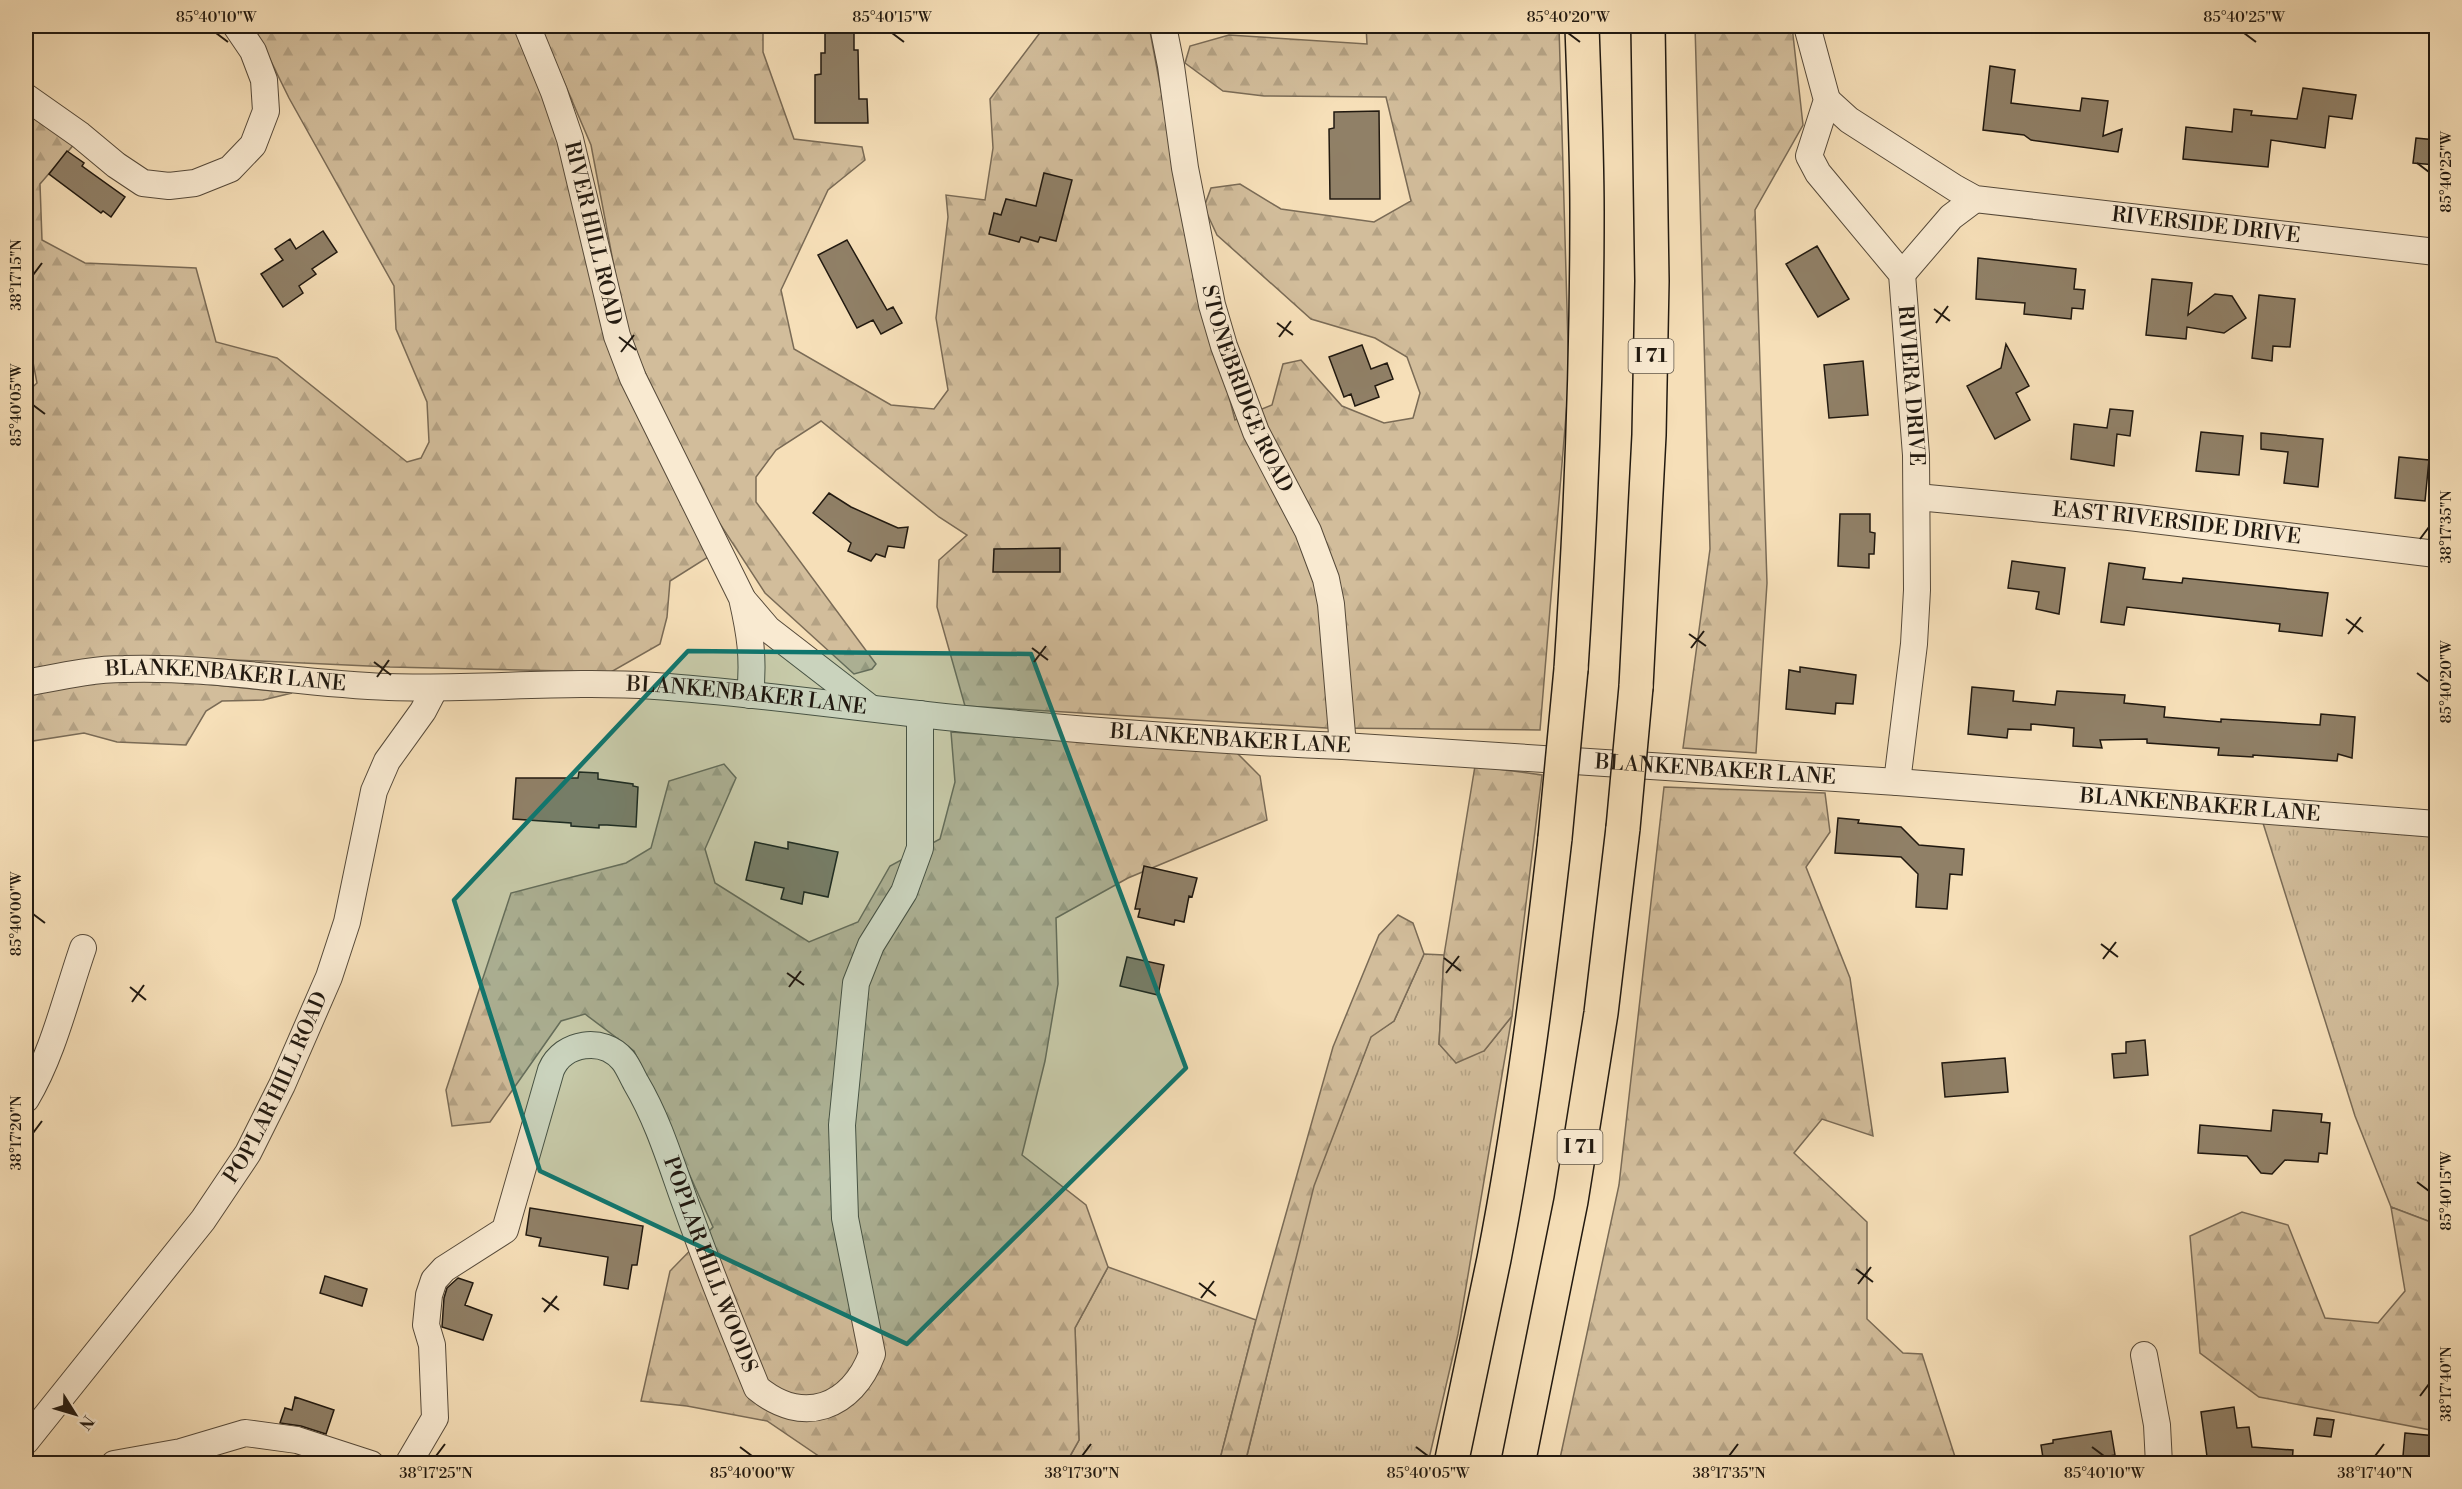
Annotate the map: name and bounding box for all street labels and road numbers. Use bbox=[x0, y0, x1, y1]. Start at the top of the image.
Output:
street label: RIVER HILL ROAD bbox=[558, 139, 627, 328]
street label: RIVERSIDE DRIVE bbox=[2110, 202, 2302, 249]
street label: STONEBRIDGE ROAD bbox=[1195, 283, 1299, 497]
street label: RIVIERA DRIVE bbox=[1891, 304, 1929, 466]
road number: I 71 bbox=[1628, 339, 1674, 373]
street label: EAST RIVERSIDE DRIVE bbox=[2051, 497, 2302, 551]
street label: BLANKENBAKER LANE bbox=[104, 656, 347, 697]
street label: BLANKENBAKER LANE bbox=[625, 672, 868, 721]
street label: BLANKENBAKER LANE bbox=[1108, 719, 1352, 759]
street label: BLANKENBAKER LANE bbox=[1593, 749, 1837, 791]
street label: BLANKENBAKER LANE bbox=[2078, 783, 2321, 828]
street label: POPLAR HILL ROAD bbox=[218, 988, 334, 1189]
road number: I 71 bbox=[1558, 1130, 1602, 1164]
street label: POPLAR HILL WOODS bbox=[657, 1153, 762, 1377]

